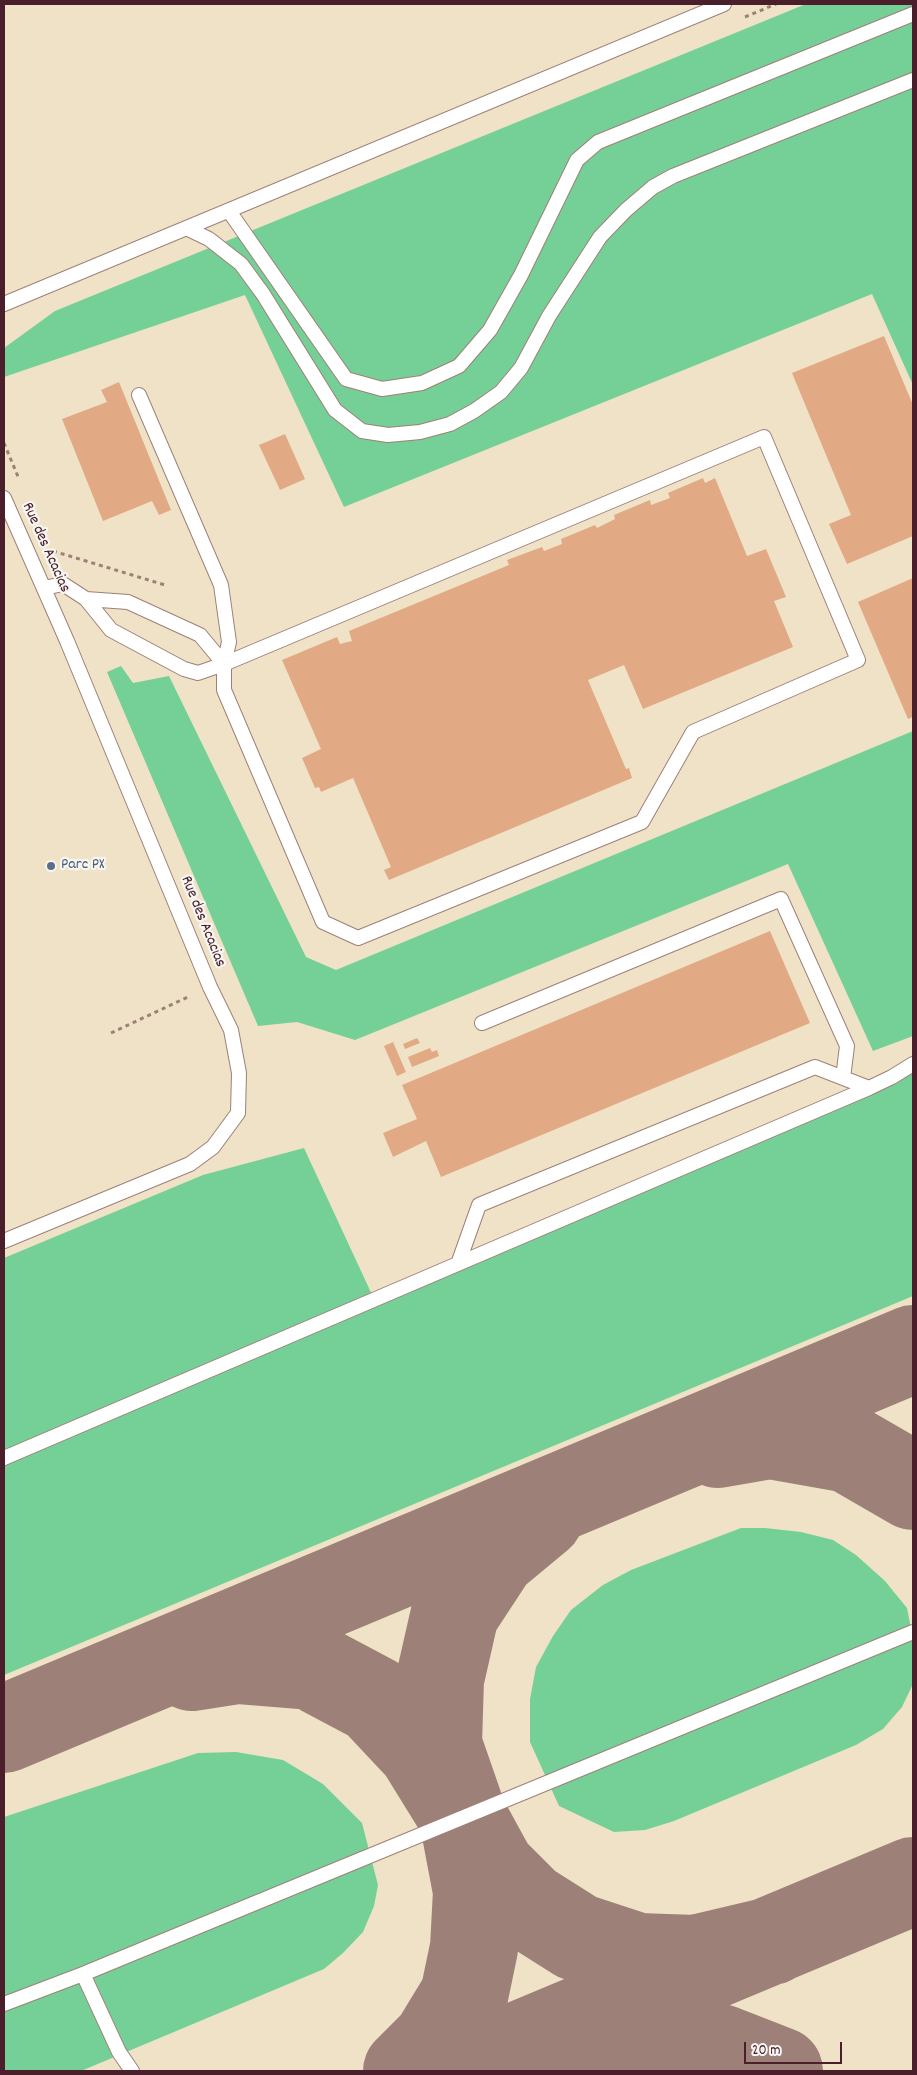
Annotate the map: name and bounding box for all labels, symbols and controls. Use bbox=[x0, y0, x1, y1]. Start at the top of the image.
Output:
street label: Rue des Acacias bbox=[17, 500, 73, 596]
place label: Parc PX bbox=[61, 856, 105, 876]
marker: Parc PX bbox=[45, 860, 57, 872]
street label: Rue des Acacias bbox=[175, 874, 229, 970]
scale bar bbox=[747, 2032, 844, 2064]
text: 20 m bbox=[752, 2040, 780, 2062]

